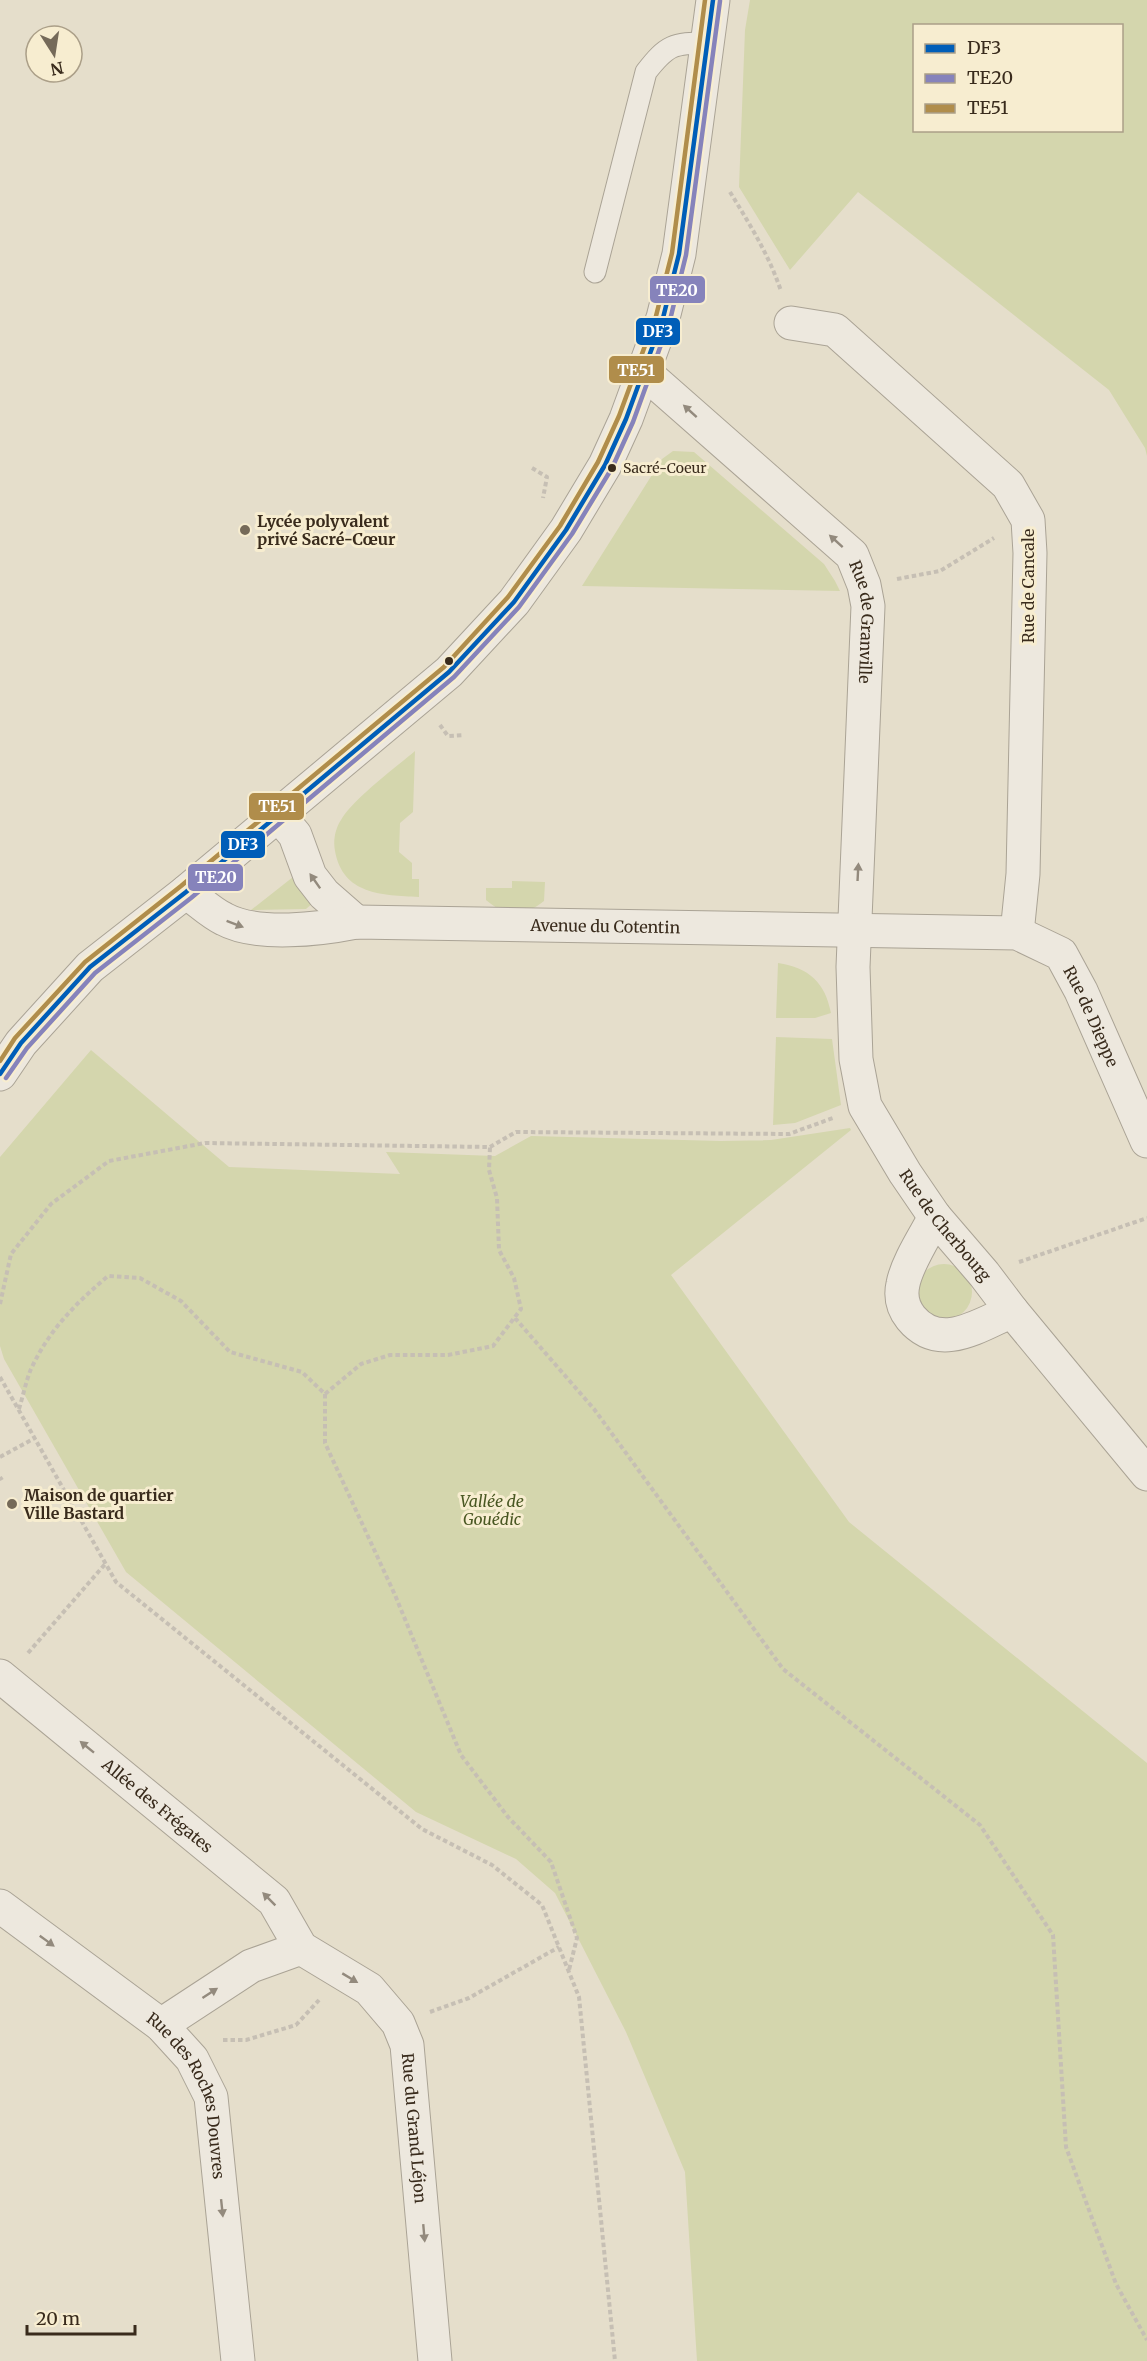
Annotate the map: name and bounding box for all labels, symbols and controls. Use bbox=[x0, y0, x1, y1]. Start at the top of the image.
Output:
north arrow bbox=[24, 24, 84, 84]
legend bbox=[913, 24, 1123, 132]
text: DF3 bbox=[967, 36, 1001, 59]
text: N bbox=[49, 58, 65, 80]
text: TE20 bbox=[967, 66, 1013, 89]
text: TE51 bbox=[967, 96, 1008, 119]
line badge: TE20 bbox=[649, 275, 706, 304]
text: TE20 bbox=[656, 280, 698, 300]
line badge: DF3 bbox=[635, 317, 681, 346]
text: DF3 bbox=[642, 321, 674, 341]
line badge: TE51 bbox=[608, 355, 665, 384]
text: TE51 bbox=[617, 360, 655, 380]
one-way arrow bbox=[683, 405, 698, 418]
place label: Sacré-Coeur bbox=[623, 459, 707, 477]
marker: Sacré-Coeur bbox=[606, 462, 618, 474]
place label: Lycée polyvalent privé Sacré-Cœur bbox=[257, 511, 396, 549]
marker: Lycée polyvalent privé Sacré-Cœur bbox=[238, 523, 252, 537]
street label: Rue de Cancale bbox=[1018, 529, 1038, 643]
one-way arrow bbox=[829, 535, 844, 548]
street label: Rue de Granville bbox=[845, 557, 879, 684]
unlabelled marker bbox=[443, 655, 455, 667]
line badge: TE51 bbox=[248, 792, 305, 821]
text: TE51 bbox=[258, 796, 296, 816]
line badge: DF3 bbox=[220, 830, 266, 859]
text: DF3 bbox=[227, 834, 259, 854]
line badge: TE20 bbox=[187, 863, 244, 892]
one-way arrow bbox=[853, 863, 862, 882]
text: TE20 bbox=[195, 867, 237, 887]
one-way arrow bbox=[309, 874, 321, 890]
street label: Avenue du Cotentin bbox=[529, 915, 681, 937]
one-way arrow bbox=[227, 919, 245, 929]
street label: Rue de Dieppe bbox=[1059, 962, 1123, 1070]
street label: Rue de Cherbourg bbox=[895, 1165, 996, 1285]
place label: Maison de quartier Ville Bastard bbox=[23, 1485, 174, 1523]
park label: Vallée de Gouédic bbox=[460, 1491, 524, 1529]
marker: Maison de quartier Ville Bastard bbox=[5, 1497, 19, 1511]
one-way arrow bbox=[79, 1741, 95, 1754]
street label: Allée des Frégates bbox=[98, 1754, 217, 1857]
one-way arrow bbox=[263, 1892, 277, 1906]
one-way arrow bbox=[39, 1934, 55, 1947]
one-way arrow bbox=[342, 1973, 358, 1984]
one-way arrow bbox=[202, 1988, 218, 1999]
street label: Rue des Roches Douvres bbox=[143, 2008, 229, 2180]
street label: Rue du Grand Léjon bbox=[398, 2052, 431, 2204]
one-way arrow bbox=[217, 2199, 227, 2218]
one-way arrow bbox=[419, 2224, 429, 2243]
scale bar bbox=[27, 2298, 135, 2336]
text: 20 m bbox=[36, 2307, 80, 2330]

